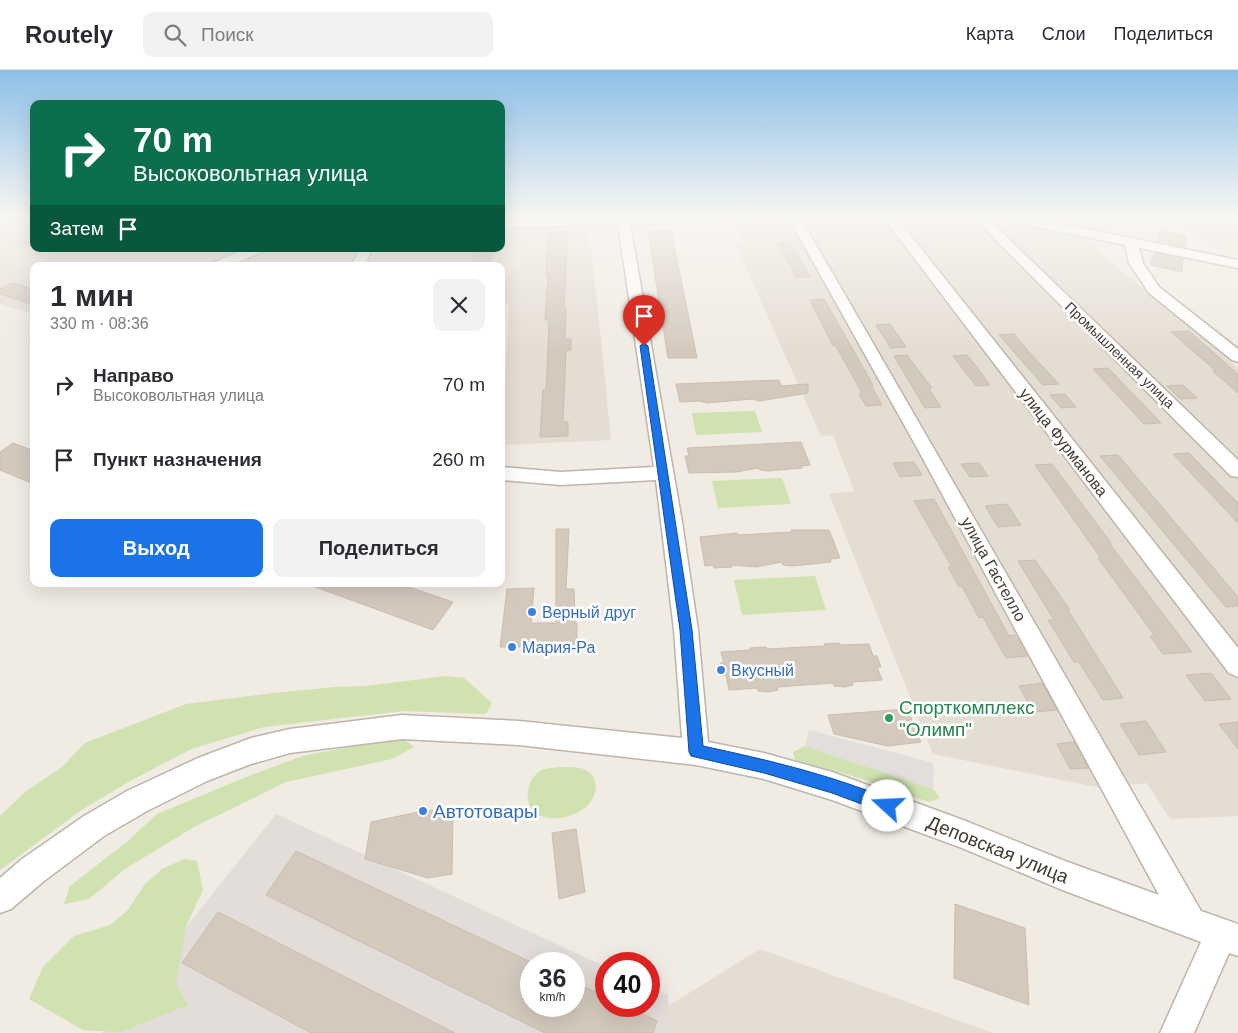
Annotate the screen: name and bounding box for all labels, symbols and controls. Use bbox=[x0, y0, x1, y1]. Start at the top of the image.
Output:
search box bbox=[143, 12, 493, 57]
text: Routely bbox=[25, 21, 113, 48]
icon: search bbox=[161, 21, 189, 49]
text: Поиск bbox=[201, 24, 254, 45]
text: Карта bbox=[966, 24, 1014, 44]
text: Слои bbox=[1042, 24, 1086, 44]
text: Поделиться bbox=[1114, 24, 1213, 44]
icon: right bbox=[50, 120, 115, 185]
text: 70 m bbox=[133, 120, 213, 159]
text: Высоковольтная улица bbox=[133, 161, 368, 186]
icon: arrive bbox=[114, 215, 142, 243]
text: Затем bbox=[50, 218, 104, 239]
text: 1 мин bbox=[50, 279, 134, 312]
button: close bbox=[433, 279, 485, 331]
pin bbox=[623, 295, 665, 346]
street label: Промышленная улица bbox=[1062, 299, 1178, 412]
icon: arrive bbox=[630, 302, 658, 330]
text: 330 m · 08:36 bbox=[50, 315, 149, 332]
text: Направо bbox=[93, 365, 174, 386]
icon: right bbox=[50, 371, 78, 399]
text: 70 m bbox=[443, 374, 485, 395]
street label: улица Фурманова bbox=[1016, 385, 1111, 500]
text: Высоковольтная улица bbox=[93, 387, 264, 404]
icon: arrive bbox=[50, 446, 78, 474]
text: Пункт назначения bbox=[93, 449, 262, 470]
text: 260 m bbox=[432, 449, 485, 470]
street label: улица Гастелло bbox=[958, 514, 1029, 624]
button: Выход bbox=[50, 519, 263, 577]
button: Поделиться bbox=[273, 519, 485, 577]
place label: Верный друг bbox=[542, 604, 636, 621]
marker: Верный друг bbox=[526, 606, 538, 618]
place label: Мария-Ра bbox=[522, 639, 595, 656]
marker: Мария-Ра bbox=[506, 641, 518, 653]
place label: Вкусный bbox=[731, 662, 794, 679]
marker: Вкусный bbox=[715, 664, 727, 676]
place label: Спорткомплекс "Олимп" bbox=[899, 697, 1035, 740]
marker: Спорткомплекс "Олимп" bbox=[883, 712, 895, 724]
position arrow bbox=[861, 779, 913, 831]
place label: Автотовары bbox=[433, 801, 538, 822]
marker: Автотовары bbox=[417, 805, 429, 817]
street label: Деповская улица bbox=[924, 811, 1072, 888]
speed limit sign: 40 bbox=[595, 952, 660, 1017]
text: 36 bbox=[539, 964, 566, 992]
text: km/h bbox=[539, 990, 566, 1004]

